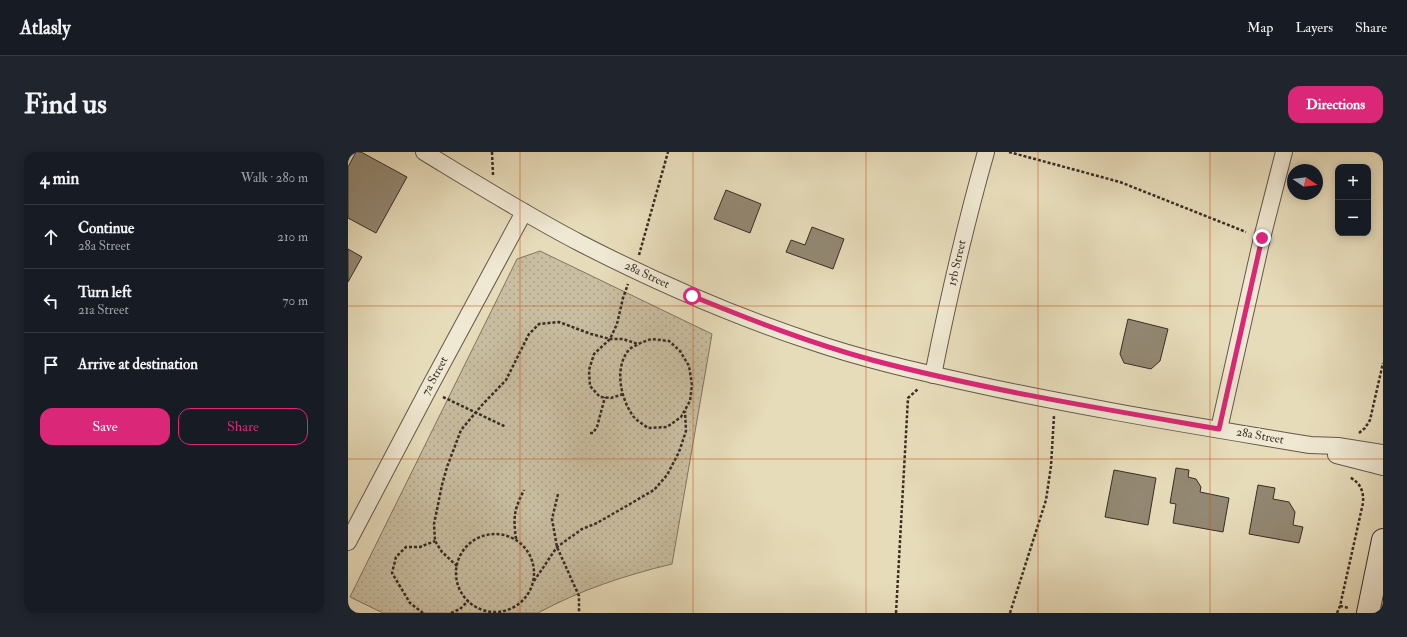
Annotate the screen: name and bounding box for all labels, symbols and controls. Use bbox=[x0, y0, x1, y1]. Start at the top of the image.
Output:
text: Atlasly bbox=[20, 16, 71, 40]
text: Map bbox=[1247, 19, 1273, 36]
text: Layers bbox=[1295, 19, 1333, 36]
text: Share bbox=[1355, 19, 1387, 36]
button: Directions bbox=[1288, 86, 1383, 123]
text: Find us bbox=[24, 87, 107, 122]
north arrow bbox=[1287, 164, 1323, 200]
map controls bbox=[1335, 164, 1371, 236]
button: + bbox=[1335, 164, 1371, 200]
text: 4 min bbox=[40, 168, 79, 189]
text: Walk · 280 m bbox=[241, 170, 308, 186]
button: − bbox=[1335, 200, 1371, 236]
text: Continue bbox=[78, 219, 134, 238]
icon: ahead bbox=[40, 226, 62, 248]
text: 210 m bbox=[277, 229, 308, 245]
route end bbox=[1253, 229, 1271, 247]
text: 28a Street bbox=[78, 238, 130, 254]
street label: 15b Street bbox=[944, 238, 970, 288]
street label: 28a Street bbox=[622, 258, 672, 292]
text: Turn left bbox=[78, 283, 132, 302]
route start bbox=[683, 287, 701, 305]
icon: left bbox=[40, 290, 62, 312]
text: 70 m bbox=[283, 293, 308, 309]
text: 21a Street bbox=[78, 302, 129, 318]
icon: arrive bbox=[40, 354, 62, 376]
street label: 7a Street bbox=[419, 354, 452, 398]
text: Arrive at destination bbox=[78, 355, 198, 374]
button: Save bbox=[40, 408, 170, 445]
button: Share bbox=[178, 408, 308, 445]
street label: 28a Street bbox=[1235, 424, 1285, 448]

